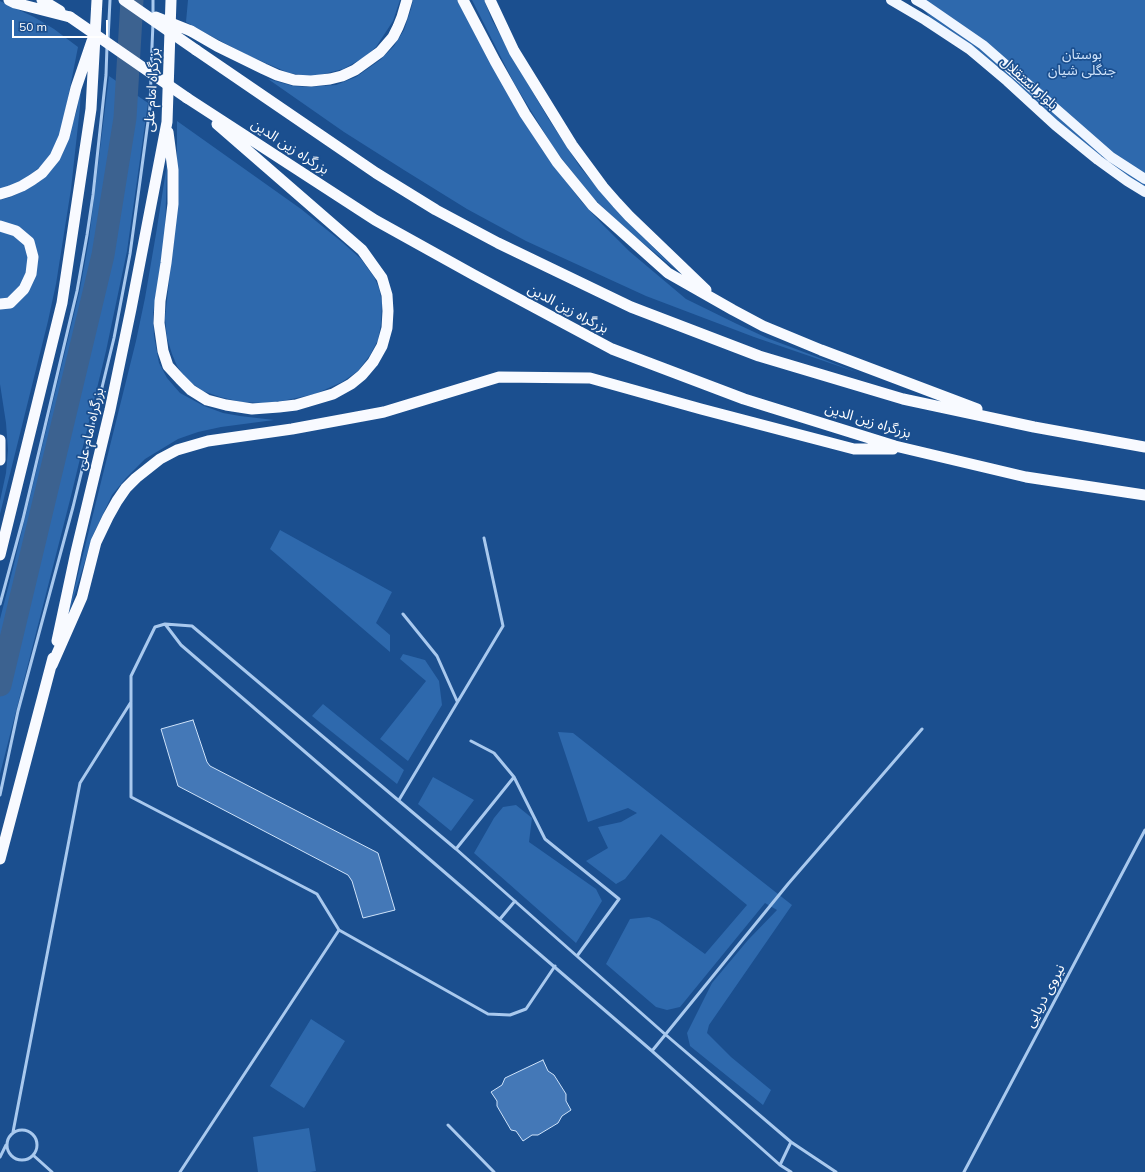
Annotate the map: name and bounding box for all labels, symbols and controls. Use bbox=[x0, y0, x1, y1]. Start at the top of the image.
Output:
scale bar bbox=[14, 12, 110, 38]
text: 50 m bbox=[19, 19, 47, 34]
street label: بزرگراه امام علی bbox=[141, 47, 163, 133]
park label: بوستان جنگلی شیان bbox=[1048, 47, 1116, 80]
street label: بلوار استقلال bbox=[997, 53, 1061, 113]
street label: بزرگراه زین الدین bbox=[248, 116, 332, 178]
street label: بزرگراه زین الدین bbox=[525, 281, 611, 337]
street label: بزرگراه امام علی bbox=[72, 386, 108, 472]
street label: بزرگراه زین الدین bbox=[823, 400, 913, 442]
street label: نیروی دریایی bbox=[1021, 961, 1069, 1031]

